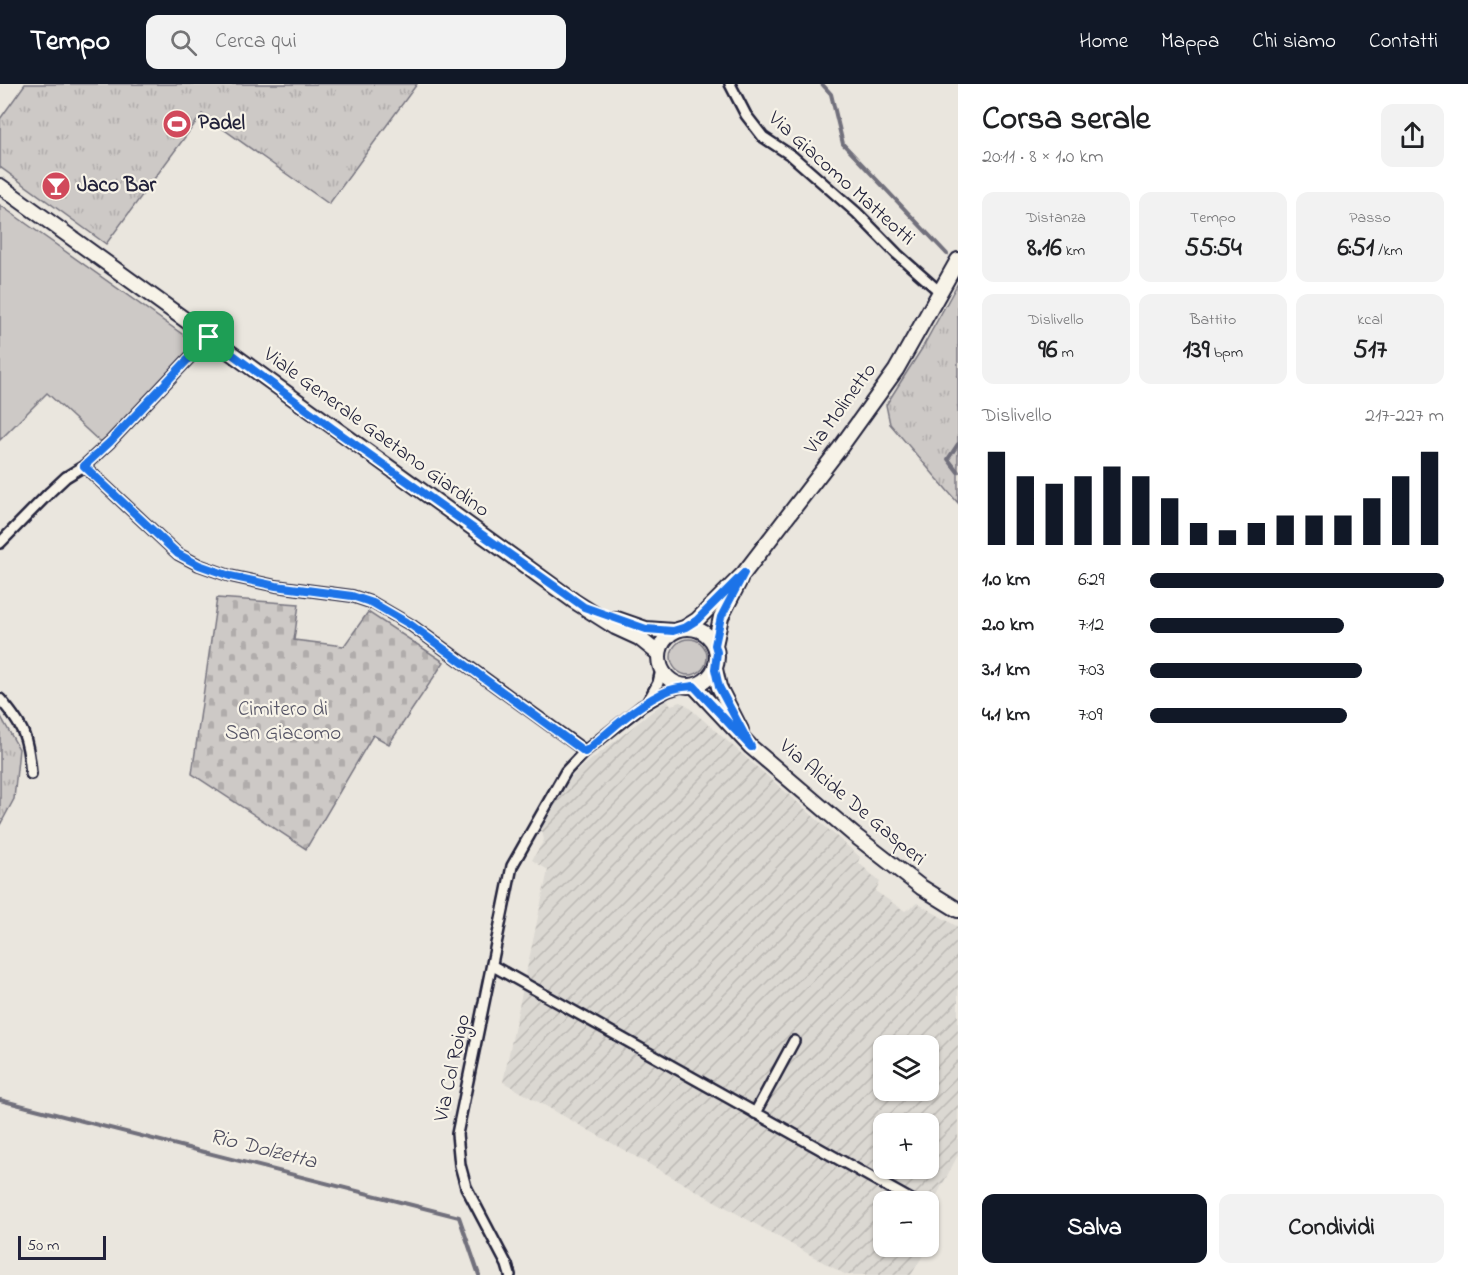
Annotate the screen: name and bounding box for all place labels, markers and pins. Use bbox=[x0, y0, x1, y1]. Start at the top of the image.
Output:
sports icon: Padel bbox=[161, 108, 193, 140]
place label: Padel bbox=[198, 109, 245, 139]
bar icon: Jaco Bar bbox=[40, 170, 72, 202]
place label: Jaco Bar bbox=[77, 171, 157, 201]
pin bbox=[183, 311, 234, 362]

